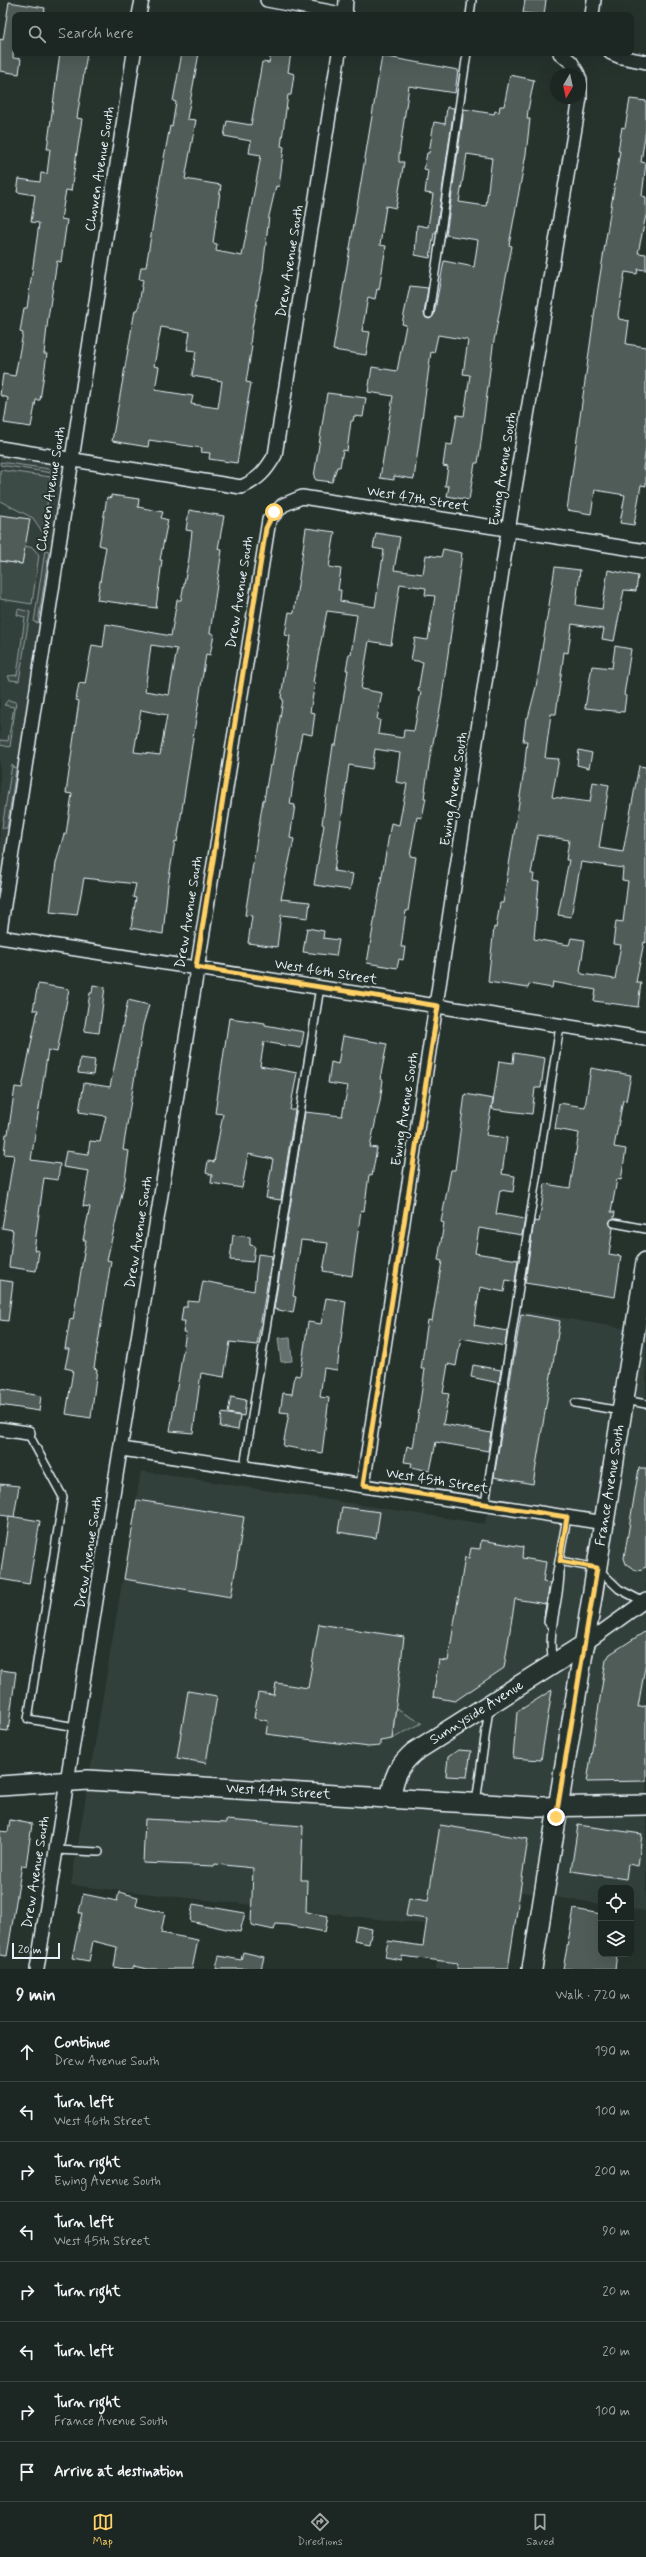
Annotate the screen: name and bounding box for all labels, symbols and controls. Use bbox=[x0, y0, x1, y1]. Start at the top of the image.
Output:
search box bbox=[12, 12, 634, 56]
icon: search bbox=[26, 23, 48, 45]
text: Search here bbox=[58, 24, 134, 44]
north arrow bbox=[550, 68, 586, 104]
street label: Chowen Avenue South bbox=[81, 105, 119, 233]
street label: Drew Avenue South bbox=[272, 203, 308, 318]
street label: Ewing Avenue South bbox=[485, 410, 522, 528]
street label: Chowen Avenue South bbox=[32, 425, 70, 553]
street label: West 47th Street bbox=[366, 482, 471, 516]
route start bbox=[265, 503, 283, 521]
street label: Drew Avenue South bbox=[222, 534, 258, 649]
street label: Ewing Avenue South bbox=[436, 730, 473, 848]
street label: Drew Avenue South bbox=[171, 854, 207, 969]
street label: West 46th Street bbox=[273, 955, 380, 989]
street label: Ewing Avenue South bbox=[387, 1050, 424, 1168]
street label: Drew Avenue South bbox=[121, 1174, 157, 1289]
street label: France Avenue South bbox=[591, 1423, 629, 1547]
street label: West 45th Street bbox=[384, 1464, 490, 1498]
street label: Drew Avenue South bbox=[71, 1494, 107, 1609]
street label: Sunnyside Avenue bbox=[426, 1676, 527, 1749]
street label: West 44th Street bbox=[226, 1779, 332, 1804]
route end bbox=[547, 1808, 565, 1826]
street label: Drew Avenue South bbox=[18, 1814, 54, 1929]
map controls bbox=[598, 1885, 634, 1957]
button: locate bbox=[598, 1885, 634, 1921]
button: layers bbox=[598, 1921, 634, 1957]
scale bar bbox=[12, 1941, 60, 1960]
text: 20 m bbox=[18, 1943, 41, 1957]
text: 9 min bbox=[16, 1984, 56, 2006]
text: Walk · 720 m bbox=[555, 1987, 630, 2004]
text: Continue bbox=[54, 2033, 110, 2053]
icon: ahead bbox=[16, 2041, 38, 2063]
text: 190 m bbox=[595, 2043, 630, 2060]
text: Drew Avenue South bbox=[54, 2053, 159, 2070]
text: Turn left bbox=[54, 2093, 114, 2113]
icon: left bbox=[16, 2101, 38, 2123]
text: 100 m bbox=[595, 2103, 630, 2120]
text: West 46th Street bbox=[54, 2113, 151, 2130]
text: Turn right bbox=[54, 2153, 121, 2173]
icon: right bbox=[16, 2161, 38, 2183]
text: 200 m bbox=[595, 2163, 630, 2180]
text: Ewing Avenue South bbox=[54, 2173, 161, 2190]
text: Turn left bbox=[54, 2213, 114, 2233]
icon: left bbox=[16, 2221, 38, 2243]
text: 90 m bbox=[602, 2223, 630, 2240]
text: West 45th Street bbox=[54, 2233, 150, 2250]
icon: right bbox=[16, 2281, 38, 2303]
text: Turn right bbox=[54, 2282, 121, 2302]
text: 20 m bbox=[602, 2283, 630, 2300]
icon: left bbox=[16, 2341, 38, 2363]
text: Turn left bbox=[54, 2342, 114, 2362]
text: 20 m bbox=[602, 2343, 630, 2360]
text: Turn right bbox=[54, 2393, 121, 2413]
icon: right bbox=[16, 2401, 38, 2423]
text: 100 m bbox=[595, 2403, 630, 2420]
text: France Avenue South bbox=[54, 2413, 168, 2430]
icon: arrive bbox=[16, 2461, 38, 2483]
text: Arrive at destination bbox=[54, 2462, 183, 2482]
tab: Map bbox=[92, 2511, 114, 2549]
tab: Directions bbox=[297, 2511, 343, 2549]
tab: Saved bbox=[526, 2511, 554, 2549]

